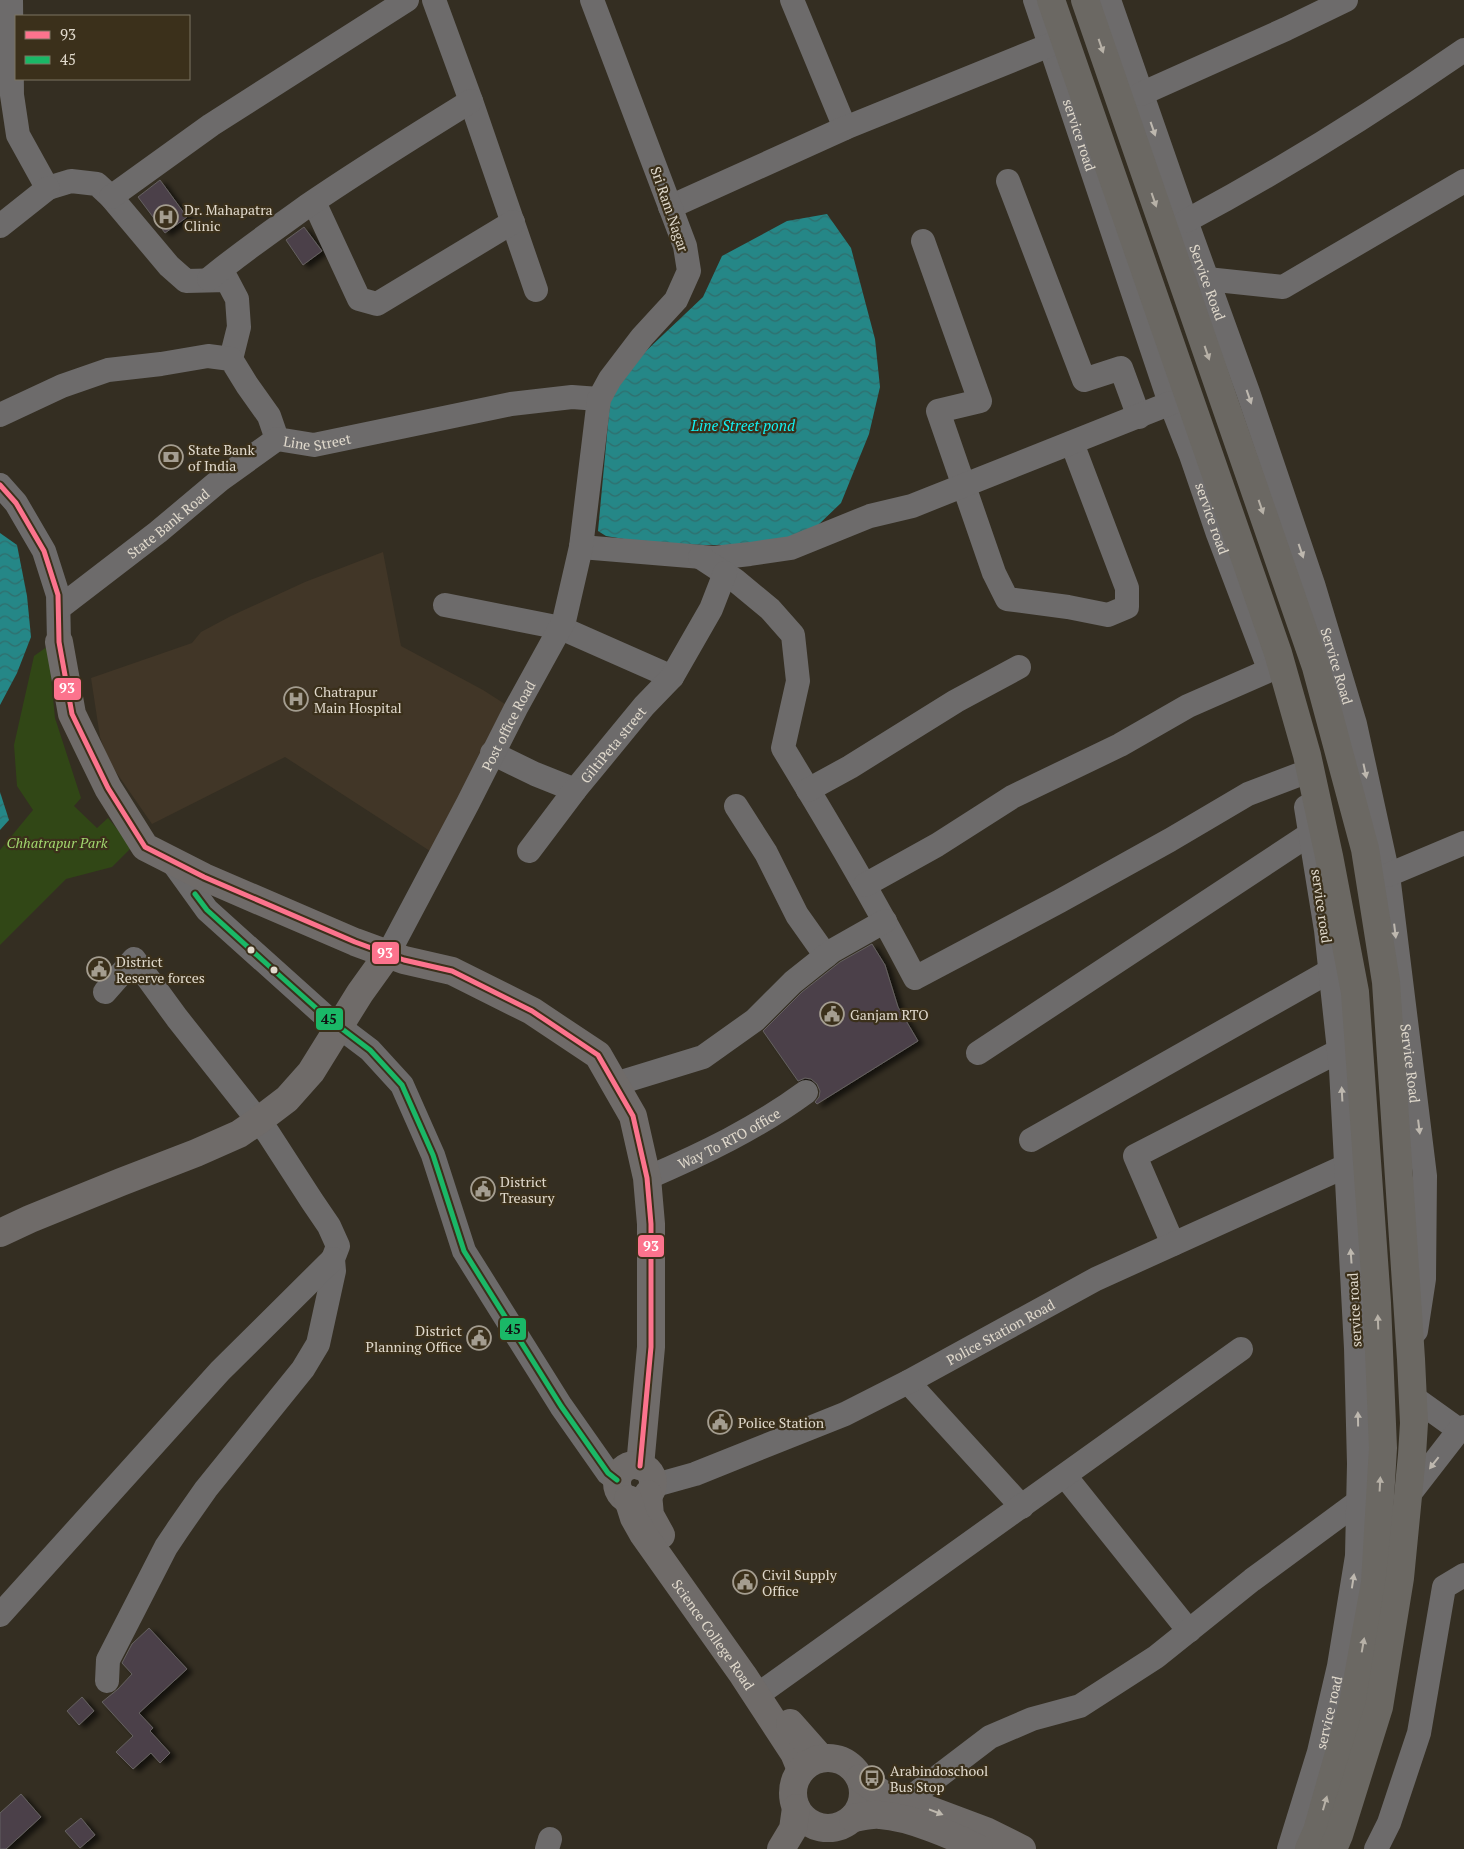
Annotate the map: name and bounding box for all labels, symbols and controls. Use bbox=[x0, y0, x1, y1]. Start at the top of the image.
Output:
legend bbox=[15, 15, 190, 80]
text: 93 bbox=[60, 24, 76, 44]
one-way arrow bbox=[1097, 39, 1105, 54]
text: 45 bbox=[60, 49, 76, 69]
street label: service road bbox=[1059, 96, 1101, 173]
one-way arrow bbox=[1149, 122, 1157, 137]
street label: Sri Ram Nagar bbox=[647, 164, 694, 255]
one-way arrow bbox=[1151, 192, 1158, 207]
place label: Dr. Mahapatra Clinic bbox=[184, 200, 273, 235]
hospital icon: Dr. Mahapatra Clinic bbox=[153, 204, 179, 230]
street label: Service Road bbox=[1186, 241, 1231, 323]
one-way arrow bbox=[1204, 346, 1212, 361]
one-way arrow bbox=[1246, 390, 1254, 405]
water label: Line Street pond bbox=[690, 415, 796, 435]
street label: Line Street bbox=[282, 428, 353, 454]
place label: State Bank of India bbox=[188, 440, 255, 475]
bank icon: State Bank of India bbox=[158, 444, 184, 470]
street label: service road bbox=[1192, 480, 1234, 557]
street label: State Bank Road bbox=[122, 484, 213, 562]
one-way arrow bbox=[1258, 499, 1265, 514]
one-way arrow bbox=[1298, 544, 1306, 559]
street label: Service Road bbox=[1317, 625, 1358, 707]
line badge: 93 bbox=[53, 677, 82, 701]
street label: Post office Road bbox=[476, 677, 539, 774]
text: 93 bbox=[59, 678, 75, 697]
place label: Chatrapur Main Hospital bbox=[314, 682, 402, 717]
hospital icon: Chatrapur Main Hospital bbox=[283, 686, 309, 712]
street label: GiltiPeta street bbox=[575, 701, 650, 787]
one-way arrow bbox=[1362, 764, 1370, 780]
park label: Chhatrapur Park bbox=[7, 833, 108, 852]
street label: service road bbox=[1307, 868, 1337, 945]
one-way arrow bbox=[1391, 923, 1399, 939]
line badge: 93 bbox=[371, 941, 400, 965]
text: 93 bbox=[377, 943, 393, 962]
unlabelled marker bbox=[246, 945, 256, 955]
place label: District Reserve forces bbox=[116, 952, 205, 987]
public building icon: District Reserve forces bbox=[86, 956, 112, 982]
unlabelled marker bbox=[269, 965, 279, 975]
public building icon: Ganjam RTO bbox=[819, 1001, 845, 1027]
place label: Ganjam RTO bbox=[850, 1005, 929, 1024]
line badge: 45 bbox=[315, 1007, 344, 1031]
text: 45 bbox=[321, 1009, 337, 1028]
street label: Service Road bbox=[1397, 1023, 1425, 1104]
one-way arrow bbox=[1338, 1086, 1346, 1102]
street label: Way To RTO office bbox=[674, 1103, 783, 1173]
one-way arrow bbox=[1415, 1119, 1423, 1135]
place label: District Treasury bbox=[500, 1172, 555, 1207]
public building icon: District Treasury bbox=[470, 1176, 496, 1202]
line badge: 93 bbox=[637, 1234, 665, 1258]
text: 93 bbox=[643, 1236, 659, 1255]
one-way arrow bbox=[1346, 1248, 1354, 1264]
street label: service road bbox=[1343, 1272, 1365, 1348]
street label: Police Station Road bbox=[943, 1294, 1058, 1369]
one-way arrow bbox=[1373, 1314, 1381, 1330]
line badge: 45 bbox=[499, 1317, 527, 1341]
text: 45 bbox=[505, 1319, 521, 1338]
place label: District Planning Office bbox=[366, 1321, 463, 1356]
public building icon: District Planning Office bbox=[466, 1325, 492, 1351]
public building icon: Police Station bbox=[707, 1409, 733, 1435]
one-way arrow bbox=[1354, 1410, 1362, 1426]
place label: Police Station bbox=[738, 1413, 825, 1432]
one-way arrow bbox=[1428, 1456, 1439, 1469]
one-way arrow bbox=[1377, 1476, 1385, 1492]
place label: Civil Supply Office bbox=[762, 1565, 838, 1600]
public building icon: Civil Supply Office bbox=[732, 1569, 758, 1595]
one-way arrow bbox=[1349, 1572, 1357, 1588]
street label: Science College Road bbox=[668, 1575, 760, 1693]
one-way arrow bbox=[1360, 1637, 1368, 1653]
street label: service road bbox=[1310, 1674, 1346, 1751]
place label: Arabindoschool Bus Stop bbox=[890, 1761, 988, 1796]
bus stop icon: Arabindoschool Bus Stop bbox=[859, 1765, 885, 1791]
one-way arrow bbox=[1321, 1796, 1329, 1811]
one-way arrow bbox=[929, 1808, 944, 1816]

